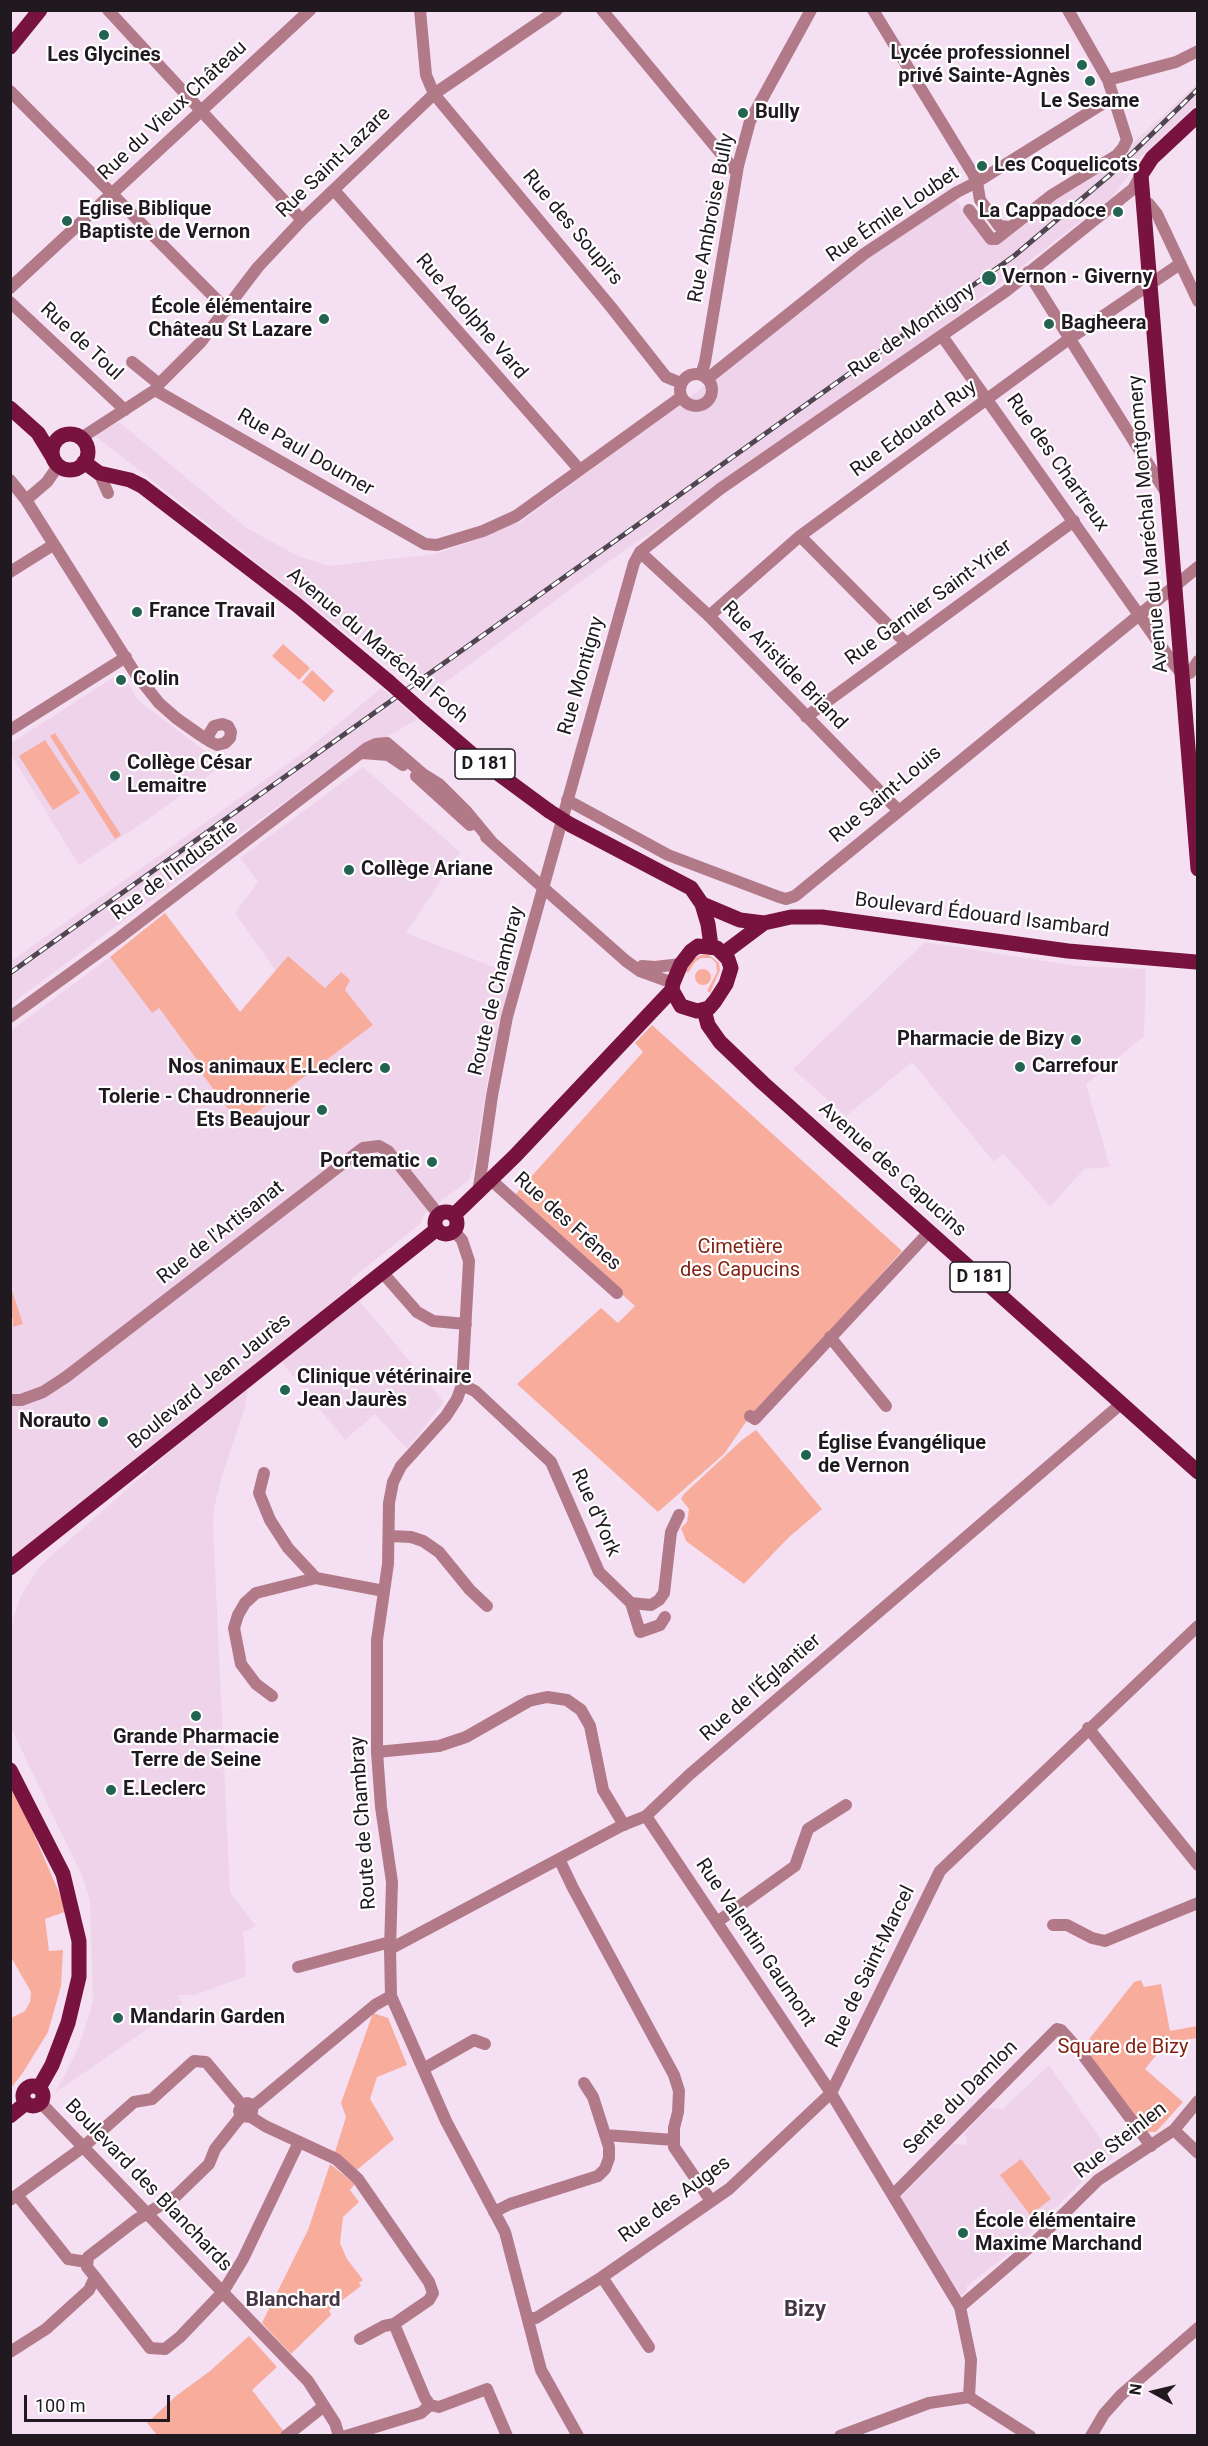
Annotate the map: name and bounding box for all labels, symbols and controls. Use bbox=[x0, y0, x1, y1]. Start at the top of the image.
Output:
marker: Les Glycines bbox=[97, 28, 111, 42]
street label: Rue du Vieux Château bbox=[94, 36, 252, 186]
place label: Lycée professionnel privé Sainte-Agnès bbox=[891, 42, 1070, 89]
place label: Les Glycines bbox=[47, 44, 161, 68]
marker: Lycée professionnel privé Sainte-Agnès bbox=[1075, 58, 1089, 72]
marker: Le Sesame bbox=[1083, 74, 1097, 88]
place label: Le Sesame bbox=[1041, 90, 1139, 114]
place label: Bully bbox=[755, 101, 800, 125]
street label: Rue Saint-Lazare bbox=[272, 103, 396, 223]
marker: Bully bbox=[736, 106, 750, 120]
street label: Rue Ambroise Bully bbox=[684, 131, 740, 305]
place label: Les Coquelicots bbox=[994, 154, 1138, 178]
marker: Les Coquelicots bbox=[975, 159, 989, 173]
street label: Rue Émile Loubet bbox=[822, 162, 964, 268]
street label: Rue des Soupirs bbox=[517, 165, 627, 291]
place label: Eglise Biblique Baptiste de Vernon bbox=[79, 198, 250, 245]
place label: La Cappadoce bbox=[979, 200, 1106, 224]
marker: La Cappadoce bbox=[1111, 205, 1125, 219]
marker: Eglise Biblique Baptiste de Vernon bbox=[60, 214, 74, 228]
street label: Rue Adolphe Vard bbox=[410, 249, 532, 385]
place label: Vernon - Giverny bbox=[1002, 266, 1153, 290]
marker: Vernon - Giverny bbox=[980, 269, 998, 287]
street label: Rue de Montigny bbox=[844, 278, 980, 384]
place label: École élémentaire Château St Lazare bbox=[148, 296, 312, 343]
street label: Rue de Toul bbox=[35, 298, 127, 386]
marker: École élémentaire Château St Lazare bbox=[317, 312, 331, 326]
place label: Bagheera bbox=[1061, 312, 1146, 336]
marker: Bagheera bbox=[1042, 317, 1056, 331]
street label: Avenue du Maréchal Montgomery bbox=[1124, 374, 1174, 674]
street label: Rue Edouard Ruy bbox=[846, 375, 982, 483]
street label: Rue des Chartreux bbox=[1000, 389, 1114, 537]
street label: Rue Paul Doumer bbox=[232, 404, 378, 502]
street label: Rue Garnier Saint-Yrier bbox=[841, 535, 1017, 671]
street label: Avenue du Maréchal Foch bbox=[282, 563, 472, 729]
street label: Rue Aristide Briand bbox=[717, 597, 851, 735]
place label: France Travail bbox=[149, 600, 275, 624]
marker: France Travail bbox=[130, 605, 144, 619]
street label: Rue Montigny bbox=[554, 614, 610, 738]
place label: Colin bbox=[133, 668, 179, 692]
marker: Colin bbox=[114, 673, 128, 687]
street label: Rue Saint-Louis bbox=[825, 741, 947, 849]
road number: D 181 bbox=[455, 749, 515, 779]
place label: Collège César Lemaitre bbox=[127, 752, 252, 799]
marker: Collège César Lemaitre bbox=[108, 769, 122, 783]
street label: Rue de l'Industrie bbox=[107, 816, 243, 926]
place label: Collège Ariane bbox=[361, 858, 493, 882]
marker: Collège Ariane bbox=[342, 863, 356, 877]
street label: Boulevard Édouard Isambard bbox=[853, 888, 1111, 944]
street label: Route de Chambray bbox=[464, 904, 530, 1078]
place label: Pharmacie de Bizy bbox=[897, 1028, 1064, 1052]
marker: Pharmacie de Bizy bbox=[1069, 1033, 1083, 1047]
place label: Carrefour bbox=[1032, 1055, 1118, 1079]
place label: Nos animaux E.Leclerc bbox=[168, 1056, 373, 1080]
marker: Carrefour bbox=[1013, 1060, 1027, 1074]
marker: Nos animaux E.Leclerc bbox=[378, 1061, 392, 1075]
place label: Tolerie - Chaudronnerie Ets Beaujour bbox=[98, 1086, 310, 1133]
street label: Avenue des Capucins bbox=[813, 1097, 971, 1243]
marker: Tolerie - Chaudronnerie Ets Beaujour bbox=[315, 1103, 329, 1117]
place label: Portematic bbox=[320, 1150, 420, 1174]
marker: Portematic bbox=[425, 1155, 439, 1169]
street label: Rue des Frênes bbox=[508, 1168, 626, 1276]
street label: Rue de l'Artisanat bbox=[153, 1176, 289, 1290]
park label: Cimetière des Capucins bbox=[680, 1236, 800, 1283]
road number: D 181 bbox=[950, 1262, 1010, 1292]
street label: Boulevard Jean Jaurès bbox=[124, 1309, 296, 1455]
place label: Clinique vétérinaire Jean Jaurès bbox=[297, 1366, 472, 1413]
marker: Clinique vétérinaire Jean Jaurès bbox=[278, 1383, 292, 1397]
place label: Norauto bbox=[19, 1410, 91, 1434]
marker: Norauto bbox=[96, 1415, 110, 1429]
place label: Église Évangélique de Vernon bbox=[818, 1432, 986, 1479]
marker: Église Évangélique de Vernon bbox=[799, 1448, 813, 1462]
street label: Rue d'York bbox=[565, 1465, 625, 1561]
street label: Rue de l'Églantier bbox=[696, 1629, 826, 1747]
marker: Grande Pharmacie Terre de Seine bbox=[189, 1709, 203, 1723]
place label: Grande Pharmacie Terre de Seine bbox=[113, 1726, 279, 1773]
street label: Route de Chambray bbox=[346, 1735, 382, 1911]
place label: E.Leclerc bbox=[123, 1778, 206, 1802]
marker: E.Leclerc bbox=[104, 1783, 118, 1797]
street label: Rue Valentin Gaumont bbox=[690, 1854, 820, 2032]
street label: Rue de Saint-Marcel bbox=[821, 1882, 921, 2052]
place label: Mandarin Garden bbox=[130, 2006, 285, 2030]
marker: Mandarin Garden bbox=[111, 2011, 125, 2025]
street label: Sente du Damlon bbox=[899, 2036, 1023, 2160]
park label: Square de Bizy bbox=[1058, 2036, 1188, 2060]
street label: Boulevard des Blanchards bbox=[59, 2095, 237, 2277]
street label: Rue Steinlen bbox=[1070, 2098, 1172, 2184]
street label: Rue des Auges bbox=[614, 2151, 736, 2249]
place label: École élémentaire Maxime Marchand bbox=[975, 2210, 1142, 2257]
marker: École élémentaire Maxime Marchand bbox=[956, 2226, 970, 2240]
district label: Blanchard bbox=[245, 2288, 341, 2314]
district label: Bizy bbox=[784, 2297, 826, 2323]
north arrow bbox=[1124, 2362, 1184, 2422]
scale bar bbox=[27, 2383, 172, 2421]
text: N bbox=[1125, 2383, 1146, 2396]
text: 100 m bbox=[35, 2395, 86, 2416]

